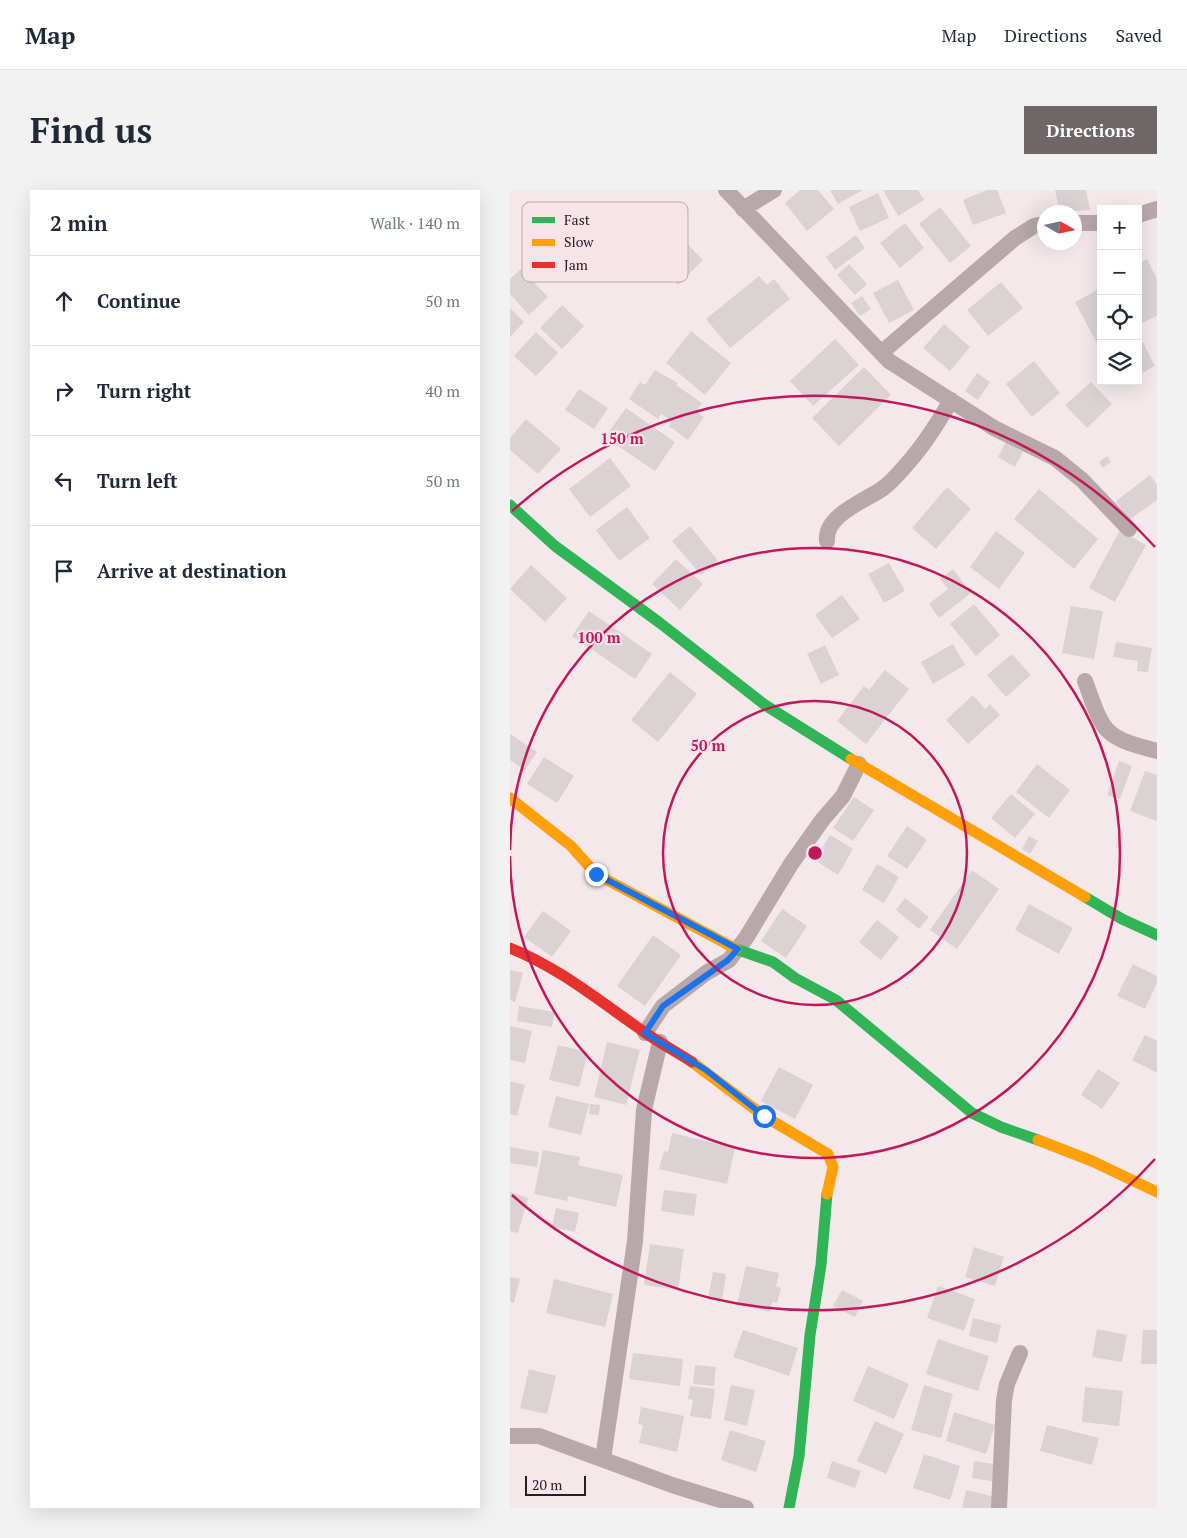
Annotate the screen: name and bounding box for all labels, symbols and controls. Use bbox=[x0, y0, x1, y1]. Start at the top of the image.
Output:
text: Map bbox=[25, 19, 75, 51]
text: Map bbox=[941, 23, 976, 47]
text: Directions bbox=[1004, 23, 1087, 47]
text: Saved bbox=[1115, 23, 1162, 47]
button: Directions bbox=[1024, 106, 1157, 154]
text: Find us bbox=[30, 107, 152, 153]
legend bbox=[522, 202, 688, 282]
north arrow bbox=[1037, 205, 1082, 250]
map controls bbox=[1097, 205, 1142, 385]
button: + bbox=[1097, 205, 1142, 250]
text: 2 min bbox=[50, 209, 107, 237]
text: Fast bbox=[564, 210, 591, 229]
text: Walk · 140 m bbox=[370, 212, 460, 234]
text: Slow bbox=[564, 232, 594, 251]
button: − bbox=[1097, 250, 1142, 295]
text: Jam bbox=[564, 255, 588, 274]
icon: ahead bbox=[50, 287, 78, 315]
text: Continue bbox=[97, 288, 181, 313]
text: 50 m bbox=[425, 290, 460, 312]
button: locate bbox=[1097, 295, 1142, 340]
button: layers bbox=[1097, 340, 1142, 385]
icon: right bbox=[50, 377, 78, 405]
text: Turn right bbox=[97, 378, 191, 403]
text: 40 m bbox=[425, 380, 460, 402]
text: 150 m bbox=[600, 428, 644, 448]
icon: left bbox=[50, 467, 78, 495]
text: Turn left bbox=[97, 468, 178, 493]
text: 50 m bbox=[425, 470, 460, 492]
icon: arrive bbox=[50, 557, 78, 585]
text: Arrive at destination bbox=[97, 558, 286, 583]
text: 100 m bbox=[577, 627, 621, 647]
text: 50 m bbox=[691, 735, 726, 755]
centre of rings bbox=[806, 844, 824, 862]
route end bbox=[585, 863, 608, 886]
route start bbox=[753, 1105, 776, 1128]
scale bar bbox=[525, 1473, 586, 1496]
text: 20 m bbox=[532, 1475, 562, 1494]

